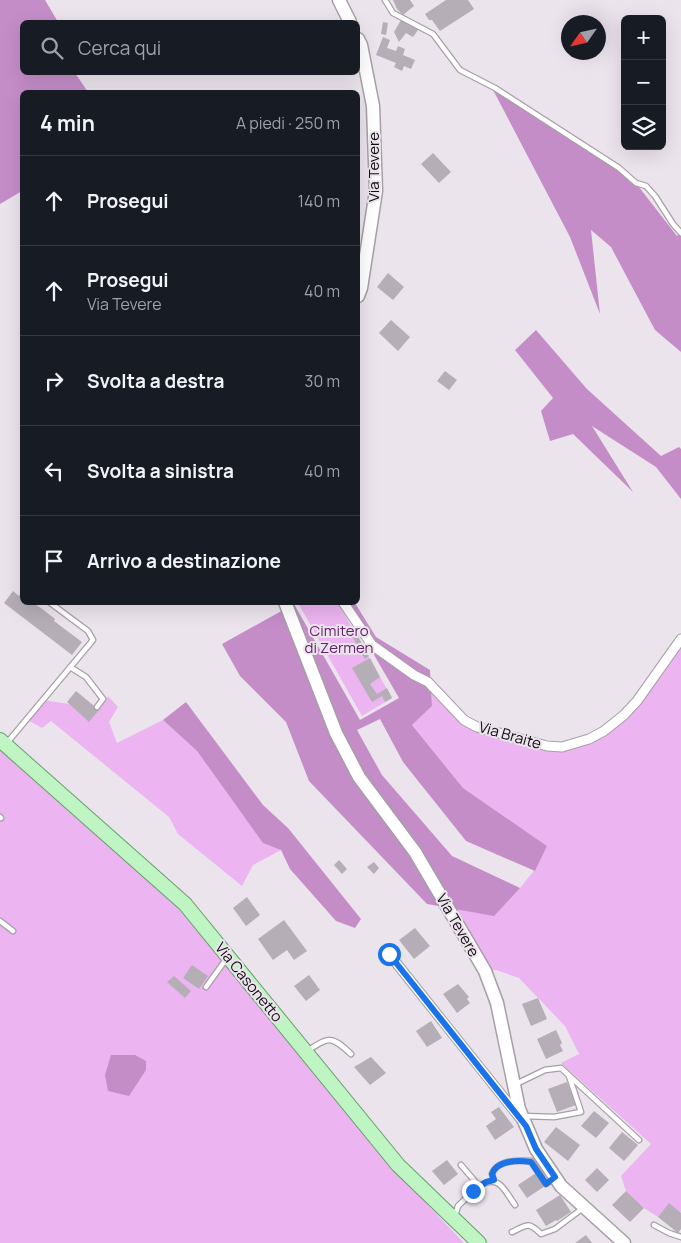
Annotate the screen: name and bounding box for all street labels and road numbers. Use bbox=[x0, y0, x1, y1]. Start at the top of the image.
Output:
street label: Via Tevere bbox=[363, 132, 384, 202]
street label: Via Braite bbox=[476, 716, 544, 754]
street label: Via Tevere bbox=[431, 889, 485, 961]
street label: Via Casonetto bbox=[210, 938, 288, 1026]

